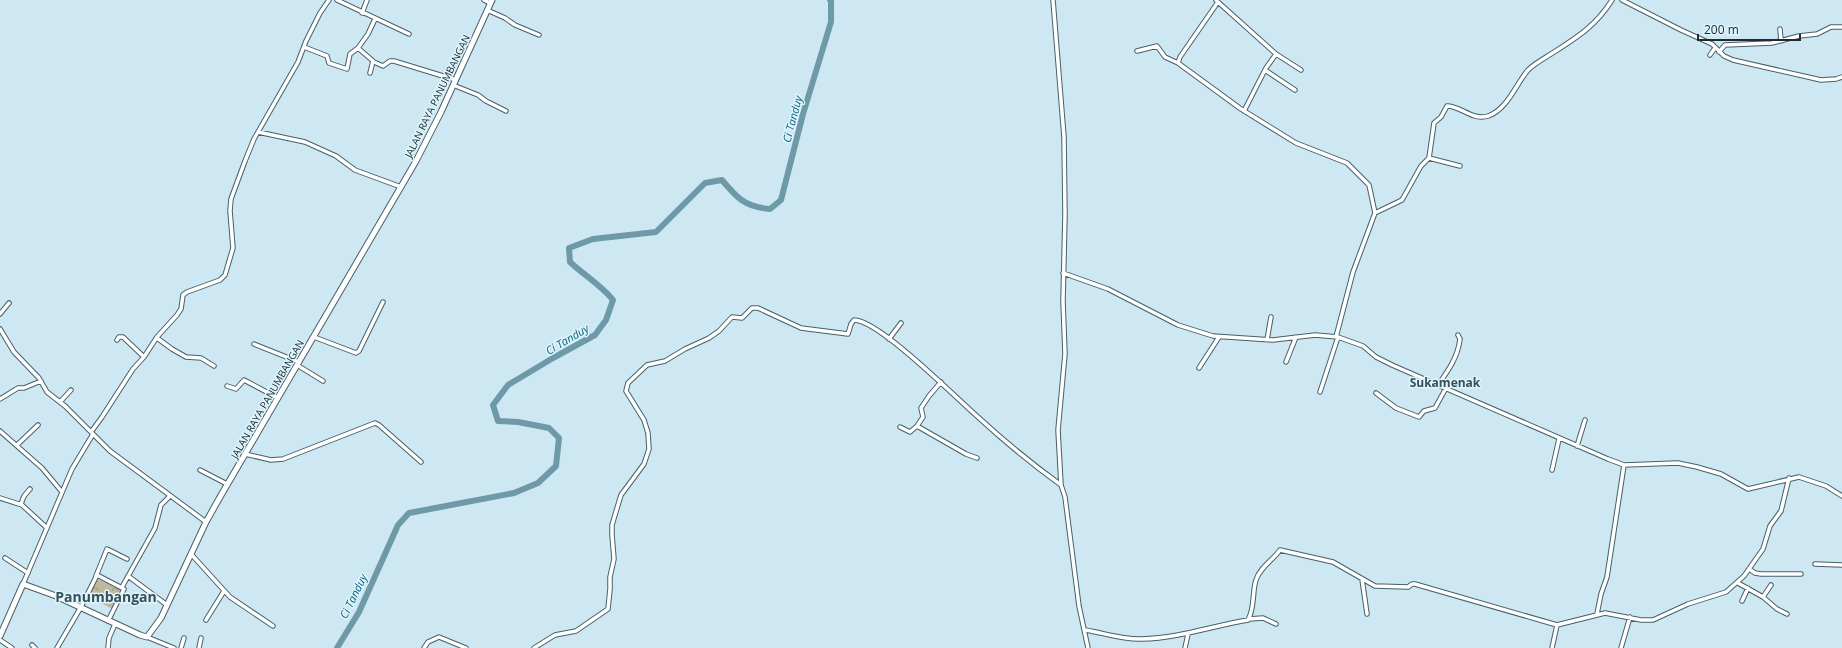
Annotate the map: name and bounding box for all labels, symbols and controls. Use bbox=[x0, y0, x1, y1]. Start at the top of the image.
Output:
scale bar bbox=[1698, 16, 1800, 42]
text: 200 m bbox=[1704, 21, 1739, 38]
street label: JALAN RAYA PANUMBANGAN bbox=[401, 32, 473, 161]
water label: Ci Tanduy bbox=[779, 93, 806, 144]
water label: Ci Tanduy bbox=[543, 320, 592, 358]
street label: JALAN RAYA PANUMBANGAN bbox=[227, 337, 307, 462]
district label: Sukamenak bbox=[1410, 374, 1481, 391]
water label: Ci Tanduy bbox=[336, 570, 371, 621]
district label: Panumbangan bbox=[55, 587, 157, 606]

